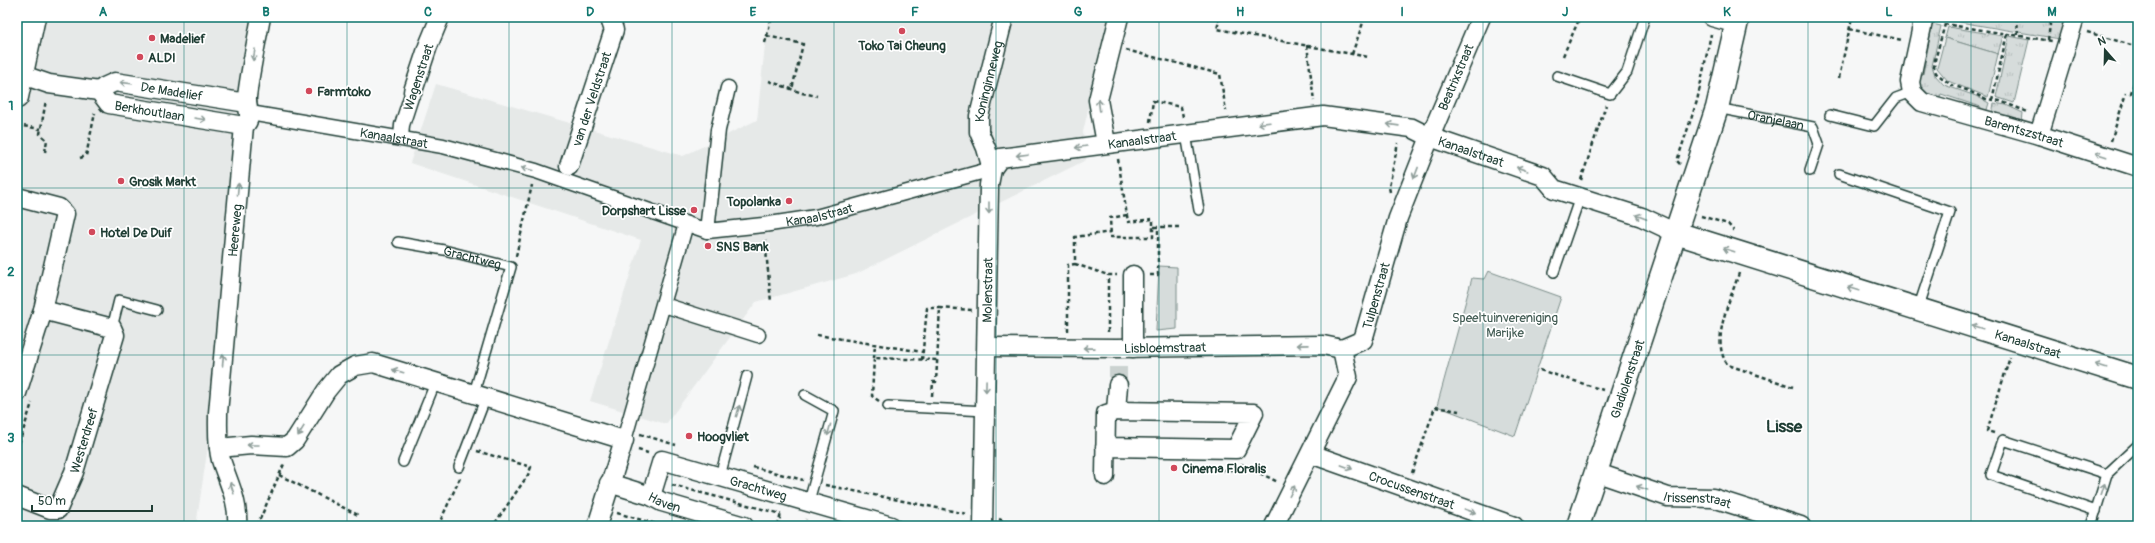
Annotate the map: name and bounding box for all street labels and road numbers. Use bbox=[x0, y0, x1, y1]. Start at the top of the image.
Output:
street label: Koninginneweg bbox=[972, 39, 1007, 122]
street label: Wagenstraat bbox=[401, 41, 438, 113]
street label: Beatrixstraat bbox=[1435, 41, 1478, 113]
street label: van der Veldstraat bbox=[569, 49, 616, 149]
street label: De Madelief bbox=[139, 79, 205, 105]
street label: Berkhoutlaan bbox=[113, 98, 186, 125]
street label: Oranjelaan bbox=[1746, 107, 1805, 134]
street label: Barentszstraat bbox=[1982, 113, 2066, 152]
street label: Kanaalstraat bbox=[359, 125, 430, 152]
street label: Kanaalstraat bbox=[1107, 128, 1178, 153]
street label: Kanaalstraat bbox=[1436, 133, 1507, 171]
street label: Kanaalstraat bbox=[785, 200, 856, 230]
street label: Heereweg bbox=[225, 203, 246, 258]
street label: Grachtweg bbox=[442, 243, 503, 273]
street label: Molenstraat bbox=[980, 256, 997, 323]
street label: Tulpenstraat bbox=[1360, 260, 1394, 331]
street label: Kanaalstraat bbox=[1993, 327, 2064, 363]
street label: Gladiolenstraat bbox=[1607, 337, 1649, 421]
street label: Lisbloemstraat bbox=[1124, 340, 1207, 357]
street label: Westerdreef bbox=[67, 405, 102, 475]
street label: Crocussenstraat bbox=[1366, 468, 1457, 514]
street label: Grachtweg bbox=[728, 473, 789, 505]
street label: Haven bbox=[645, 489, 683, 516]
street label: Irissenstraat bbox=[1661, 489, 1734, 513]

